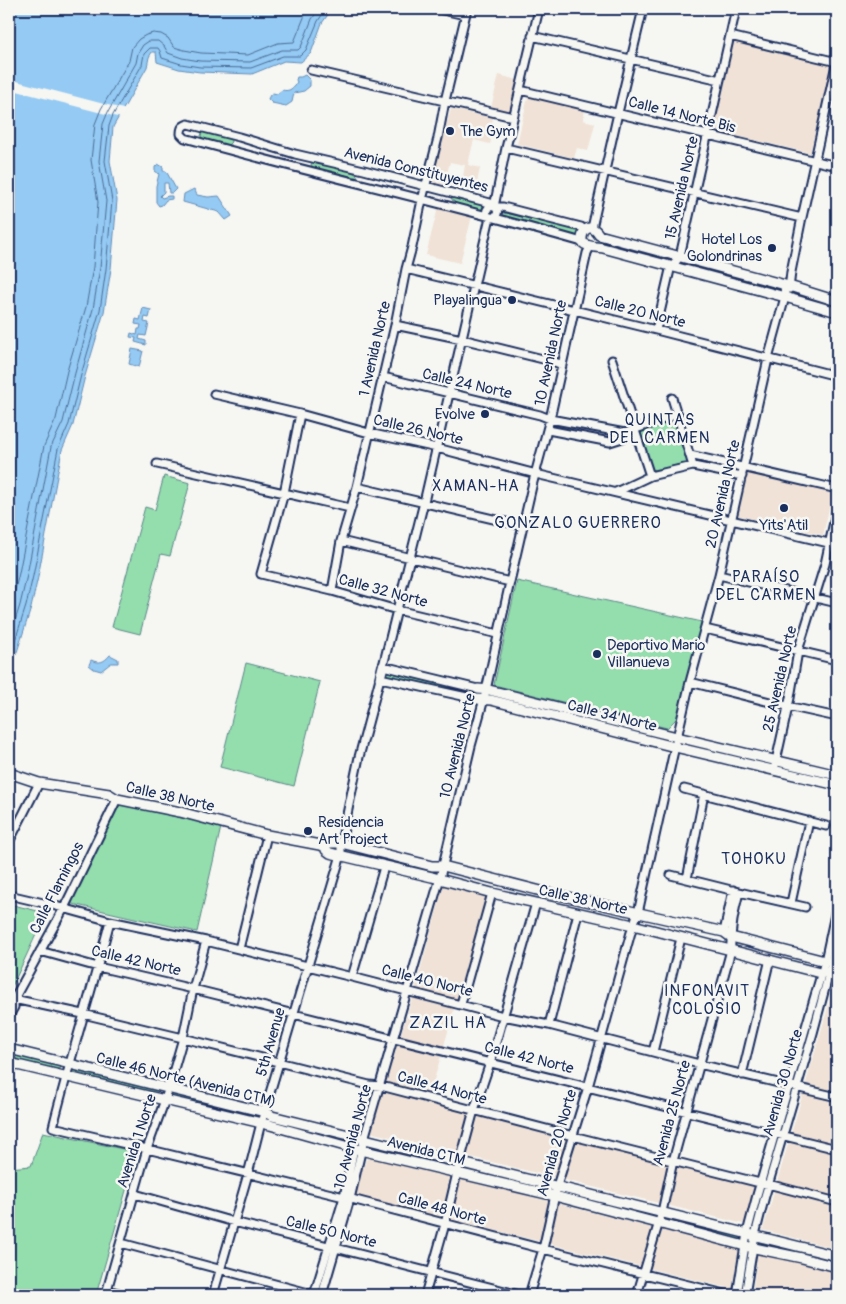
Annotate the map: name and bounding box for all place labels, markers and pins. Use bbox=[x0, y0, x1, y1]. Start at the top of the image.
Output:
place label: The Gym bbox=[460, 122, 516, 141]
marker: The Gym bbox=[444, 125, 456, 137]
place label: Hotel Los Golondrinas bbox=[687, 230, 762, 266]
marker: Hotel Los Golondrinas bbox=[766, 242, 778, 254]
place label: Playalingua bbox=[433, 291, 502, 310]
marker: Playalingua bbox=[506, 294, 518, 306]
place label: Evolve bbox=[435, 405, 476, 424]
marker: Evolve bbox=[479, 408, 491, 420]
marker: Yits'Atil bbox=[778, 502, 790, 514]
place label: Yits'Atil bbox=[759, 516, 808, 535]
place label: Deportivo Mario Villanueva bbox=[607, 636, 705, 672]
marker: Deportivo Mario Villanueva bbox=[591, 648, 603, 660]
place label: Residencia Art Project bbox=[318, 813, 389, 849]
marker: Residencia Art Project bbox=[302, 825, 314, 837]

